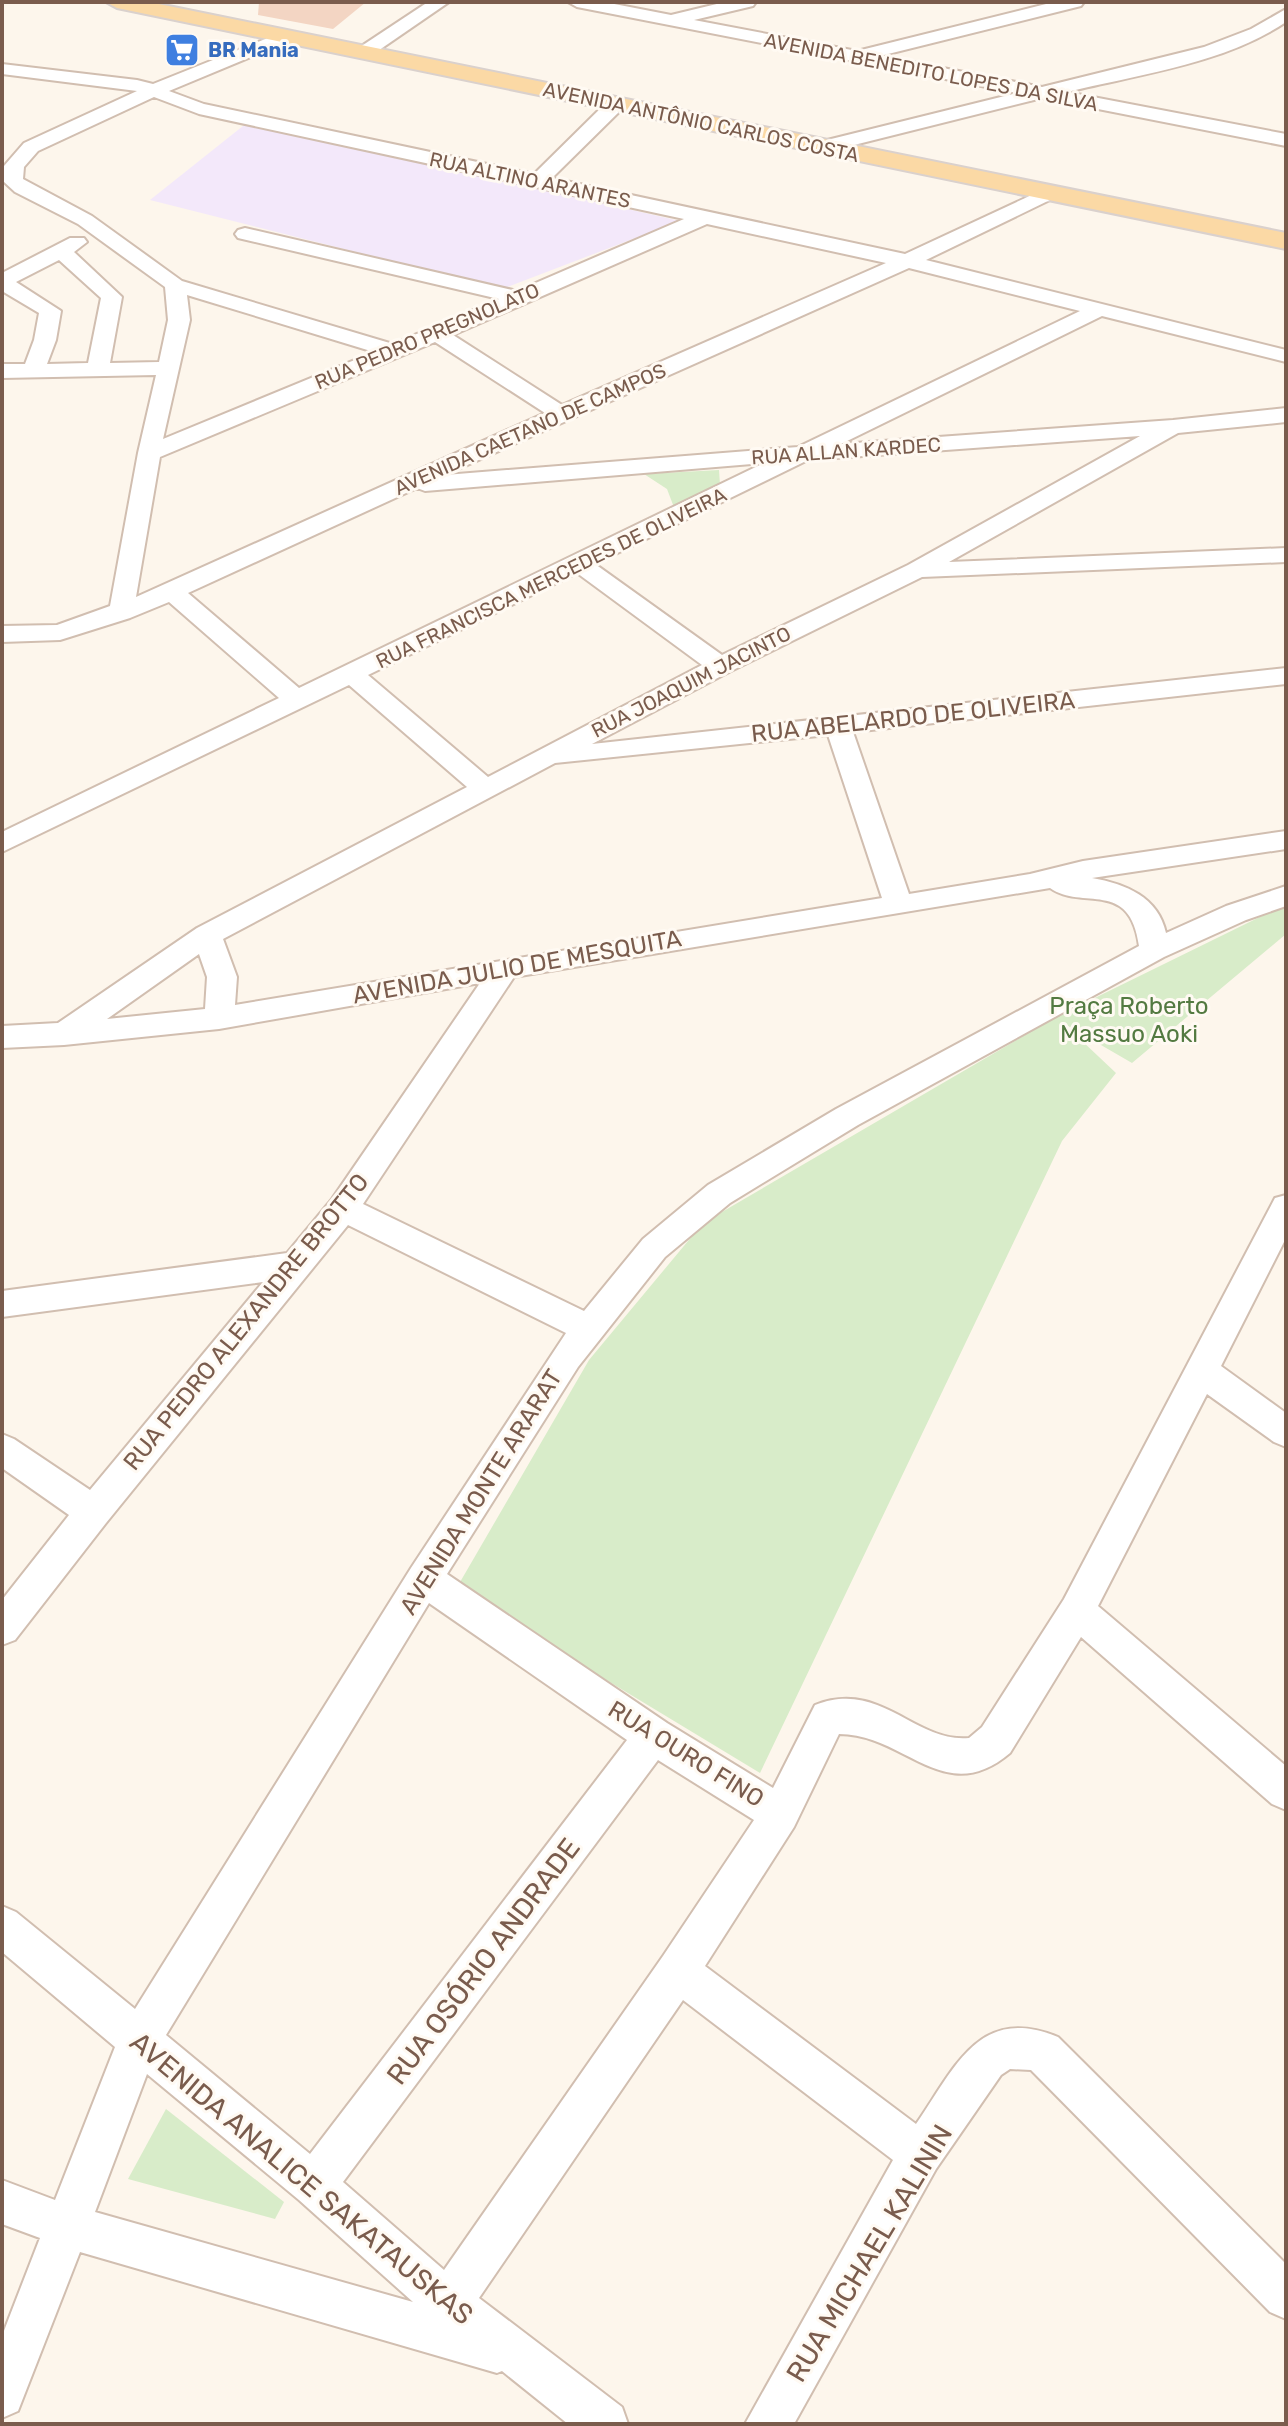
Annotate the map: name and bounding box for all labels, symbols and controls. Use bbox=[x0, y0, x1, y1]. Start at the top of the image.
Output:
street label: AVENIDA BENEDITO LOPES DA SILVA bbox=[762, 28, 1100, 116]
supermarket icon: BR Mania bbox=[163, 31, 201, 69]
place label: BR Mania bbox=[208, 38, 299, 62]
street label: AVENIDA ANTÔNIO CARLOS COSTA bbox=[541, 77, 861, 167]
street label: RUA ALTINO ARANTES bbox=[427, 147, 633, 213]
street label: RUA PEDRO PREGNOLATO bbox=[311, 278, 543, 394]
street label: AVENIDA CAETANO DE CAMPOS bbox=[390, 358, 670, 500]
street label: RUA ALLAN KARDEC bbox=[750, 432, 942, 470]
street label: RUA FRANCISCA MERCEDES DE OLIVEIRA bbox=[372, 482, 730, 674]
street label: RUA JOAQUIM JACINTO bbox=[587, 621, 795, 743]
street label: RUA ABELARDO DE OLIVEIRA bbox=[750, 686, 1076, 748]
street label: AVENIDA JULIO DE MESQUITA bbox=[350, 924, 684, 1010]
park label: Praça Roberto Massuo Aoki bbox=[1049, 992, 1209, 1048]
street label: RUA PEDRO ALEXANDRE BROTTO bbox=[118, 1168, 374, 1476]
street label: AVENIDA MONTE ARARAT bbox=[394, 1364, 568, 1620]
street label: RUA OURO FINO bbox=[603, 1695, 769, 1813]
street label: RUA OSÓRIO ANDRADE bbox=[380, 1832, 587, 2091]
street label: AVENIDA ANALICE SAKATAUSKAS bbox=[124, 2025, 480, 2332]
street label: RUA MICHAEL KALININ bbox=[780, 2119, 959, 2388]

